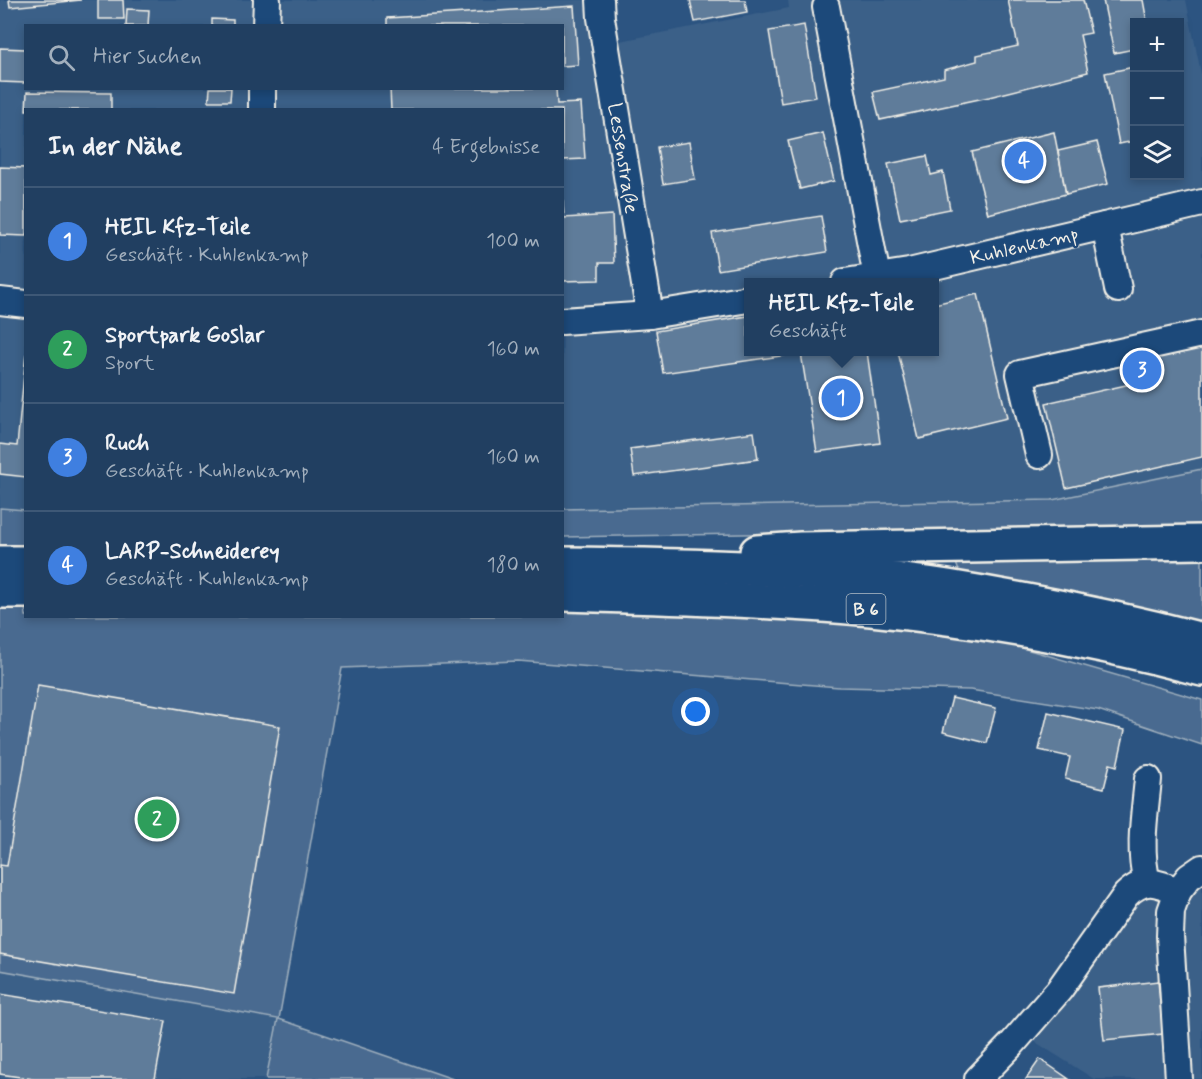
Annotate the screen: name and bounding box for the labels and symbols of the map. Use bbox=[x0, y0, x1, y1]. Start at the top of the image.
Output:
street label: Lessenstraße bbox=[600, 101, 645, 216]
pin: 4 bbox=[1004, 138, 1044, 184]
street label: Kuhlenkamp bbox=[967, 221, 1081, 272]
pin: 3 bbox=[1122, 348, 1162, 392]
pin: 1 bbox=[822, 376, 860, 420]
road number: B 6 bbox=[846, 594, 886, 624]
your location bbox=[681, 697, 710, 726]
pin: 2 bbox=[138, 796, 176, 842]

